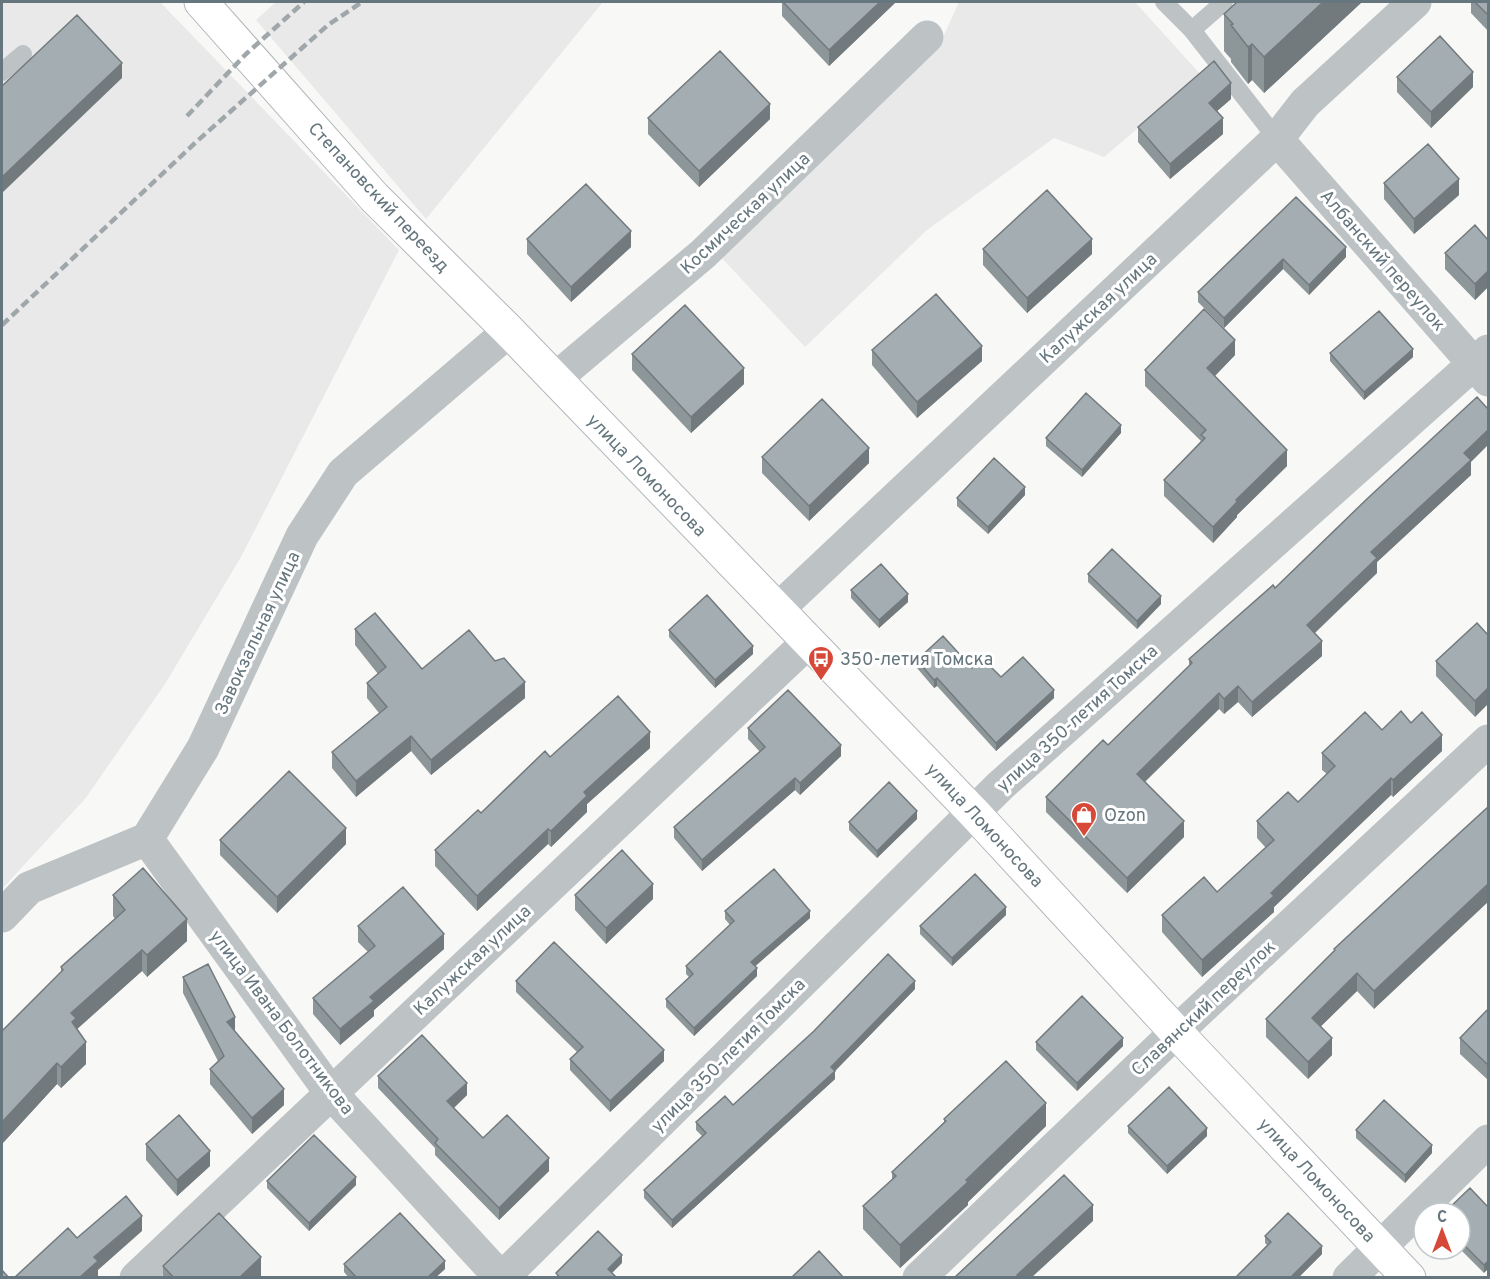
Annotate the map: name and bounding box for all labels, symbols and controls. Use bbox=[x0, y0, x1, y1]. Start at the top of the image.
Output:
street label: Степановский переезд bbox=[302, 118, 454, 278]
street label: Космическая улица bbox=[676, 148, 816, 280]
street label: Албанский переулок bbox=[1314, 185, 1450, 337]
street label: Калужская улица bbox=[1035, 249, 1163, 369]
street label: улица Ломоносова bbox=[581, 410, 711, 542]
street label: Завокзальная улица bbox=[210, 548, 306, 719]
street label: улица 350-летия Томска bbox=[993, 641, 1163, 798]
bus stop icon: 350-летия Томска bbox=[806, 644, 836, 682]
place label: 350-летия Томска bbox=[840, 649, 993, 672]
street label: улица Ломоносова bbox=[920, 759, 1048, 893]
shop icon: Ozon bbox=[1069, 800, 1099, 838]
place label: Ozon bbox=[1104, 805, 1146, 828]
street label: Калужская улица bbox=[409, 901, 537, 1021]
street label: улица Ивана Болотникова bbox=[204, 926, 358, 1120]
street label: Славянский переулок bbox=[1127, 936, 1281, 1082]
street label: улица 350-летия Томска bbox=[647, 974, 811, 1138]
street label: улица Ломоносова bbox=[1252, 1114, 1380, 1248]
north arrow bbox=[1412, 1201, 1472, 1261]
text: С bbox=[1437, 1208, 1447, 1228]

